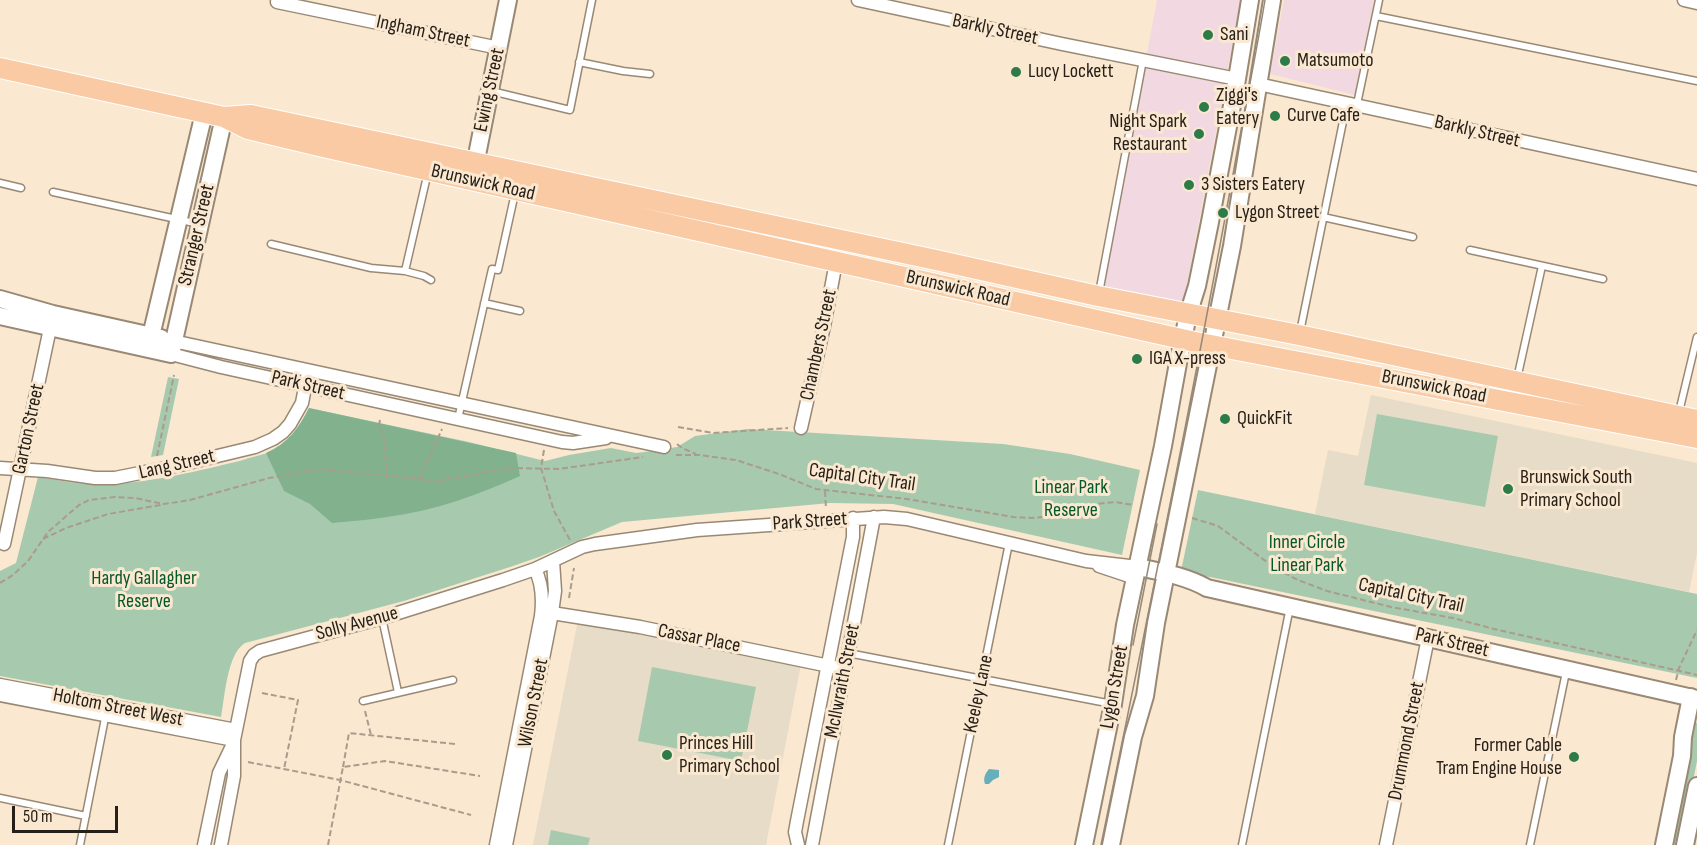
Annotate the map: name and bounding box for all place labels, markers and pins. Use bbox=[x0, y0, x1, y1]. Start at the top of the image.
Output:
place label: Sani bbox=[1220, 23, 1249, 47]
marker: Sani bbox=[1201, 28, 1215, 42]
place label: Matsumoto bbox=[1297, 49, 1373, 73]
marker: Matsumoto bbox=[1278, 54, 1292, 68]
place label: Lucy Lockett bbox=[1028, 60, 1113, 84]
marker: Lucy Lockett bbox=[1009, 65, 1023, 79]
place label: Ziggi's Eatery bbox=[1216, 84, 1259, 131]
marker: Ziggi's Eatery bbox=[1197, 100, 1211, 114]
place label: Curve Cafe bbox=[1287, 104, 1360, 128]
marker: Curve Cafe bbox=[1268, 109, 1282, 123]
place label: Night Spark Restaurant bbox=[1109, 110, 1187, 157]
marker: Night Spark Restaurant bbox=[1192, 127, 1206, 141]
place label: 3 Sisters Eatery bbox=[1201, 173, 1305, 197]
marker: 3 Sisters Eatery bbox=[1182, 178, 1196, 192]
place label: Lygon Street bbox=[1235, 201, 1319, 225]
marker: Lygon Street bbox=[1216, 206, 1230, 220]
place label: IGA X-press bbox=[1149, 347, 1226, 371]
marker: IGA X-press bbox=[1130, 352, 1144, 366]
place label: QuickFit bbox=[1237, 407, 1292, 431]
marker: QuickFit bbox=[1218, 412, 1232, 426]
place label: Brunswick South Primary School bbox=[1520, 466, 1632, 513]
marker: Brunswick South Primary School bbox=[1501, 482, 1515, 496]
place label: Princes Hill Primary School bbox=[679, 732, 780, 779]
place label: Former Cable Tram Engine House bbox=[1436, 734, 1562, 781]
marker: Princes Hill Primary School bbox=[660, 748, 674, 762]
marker: Former Cable Tram Engine House bbox=[1567, 750, 1581, 764]

